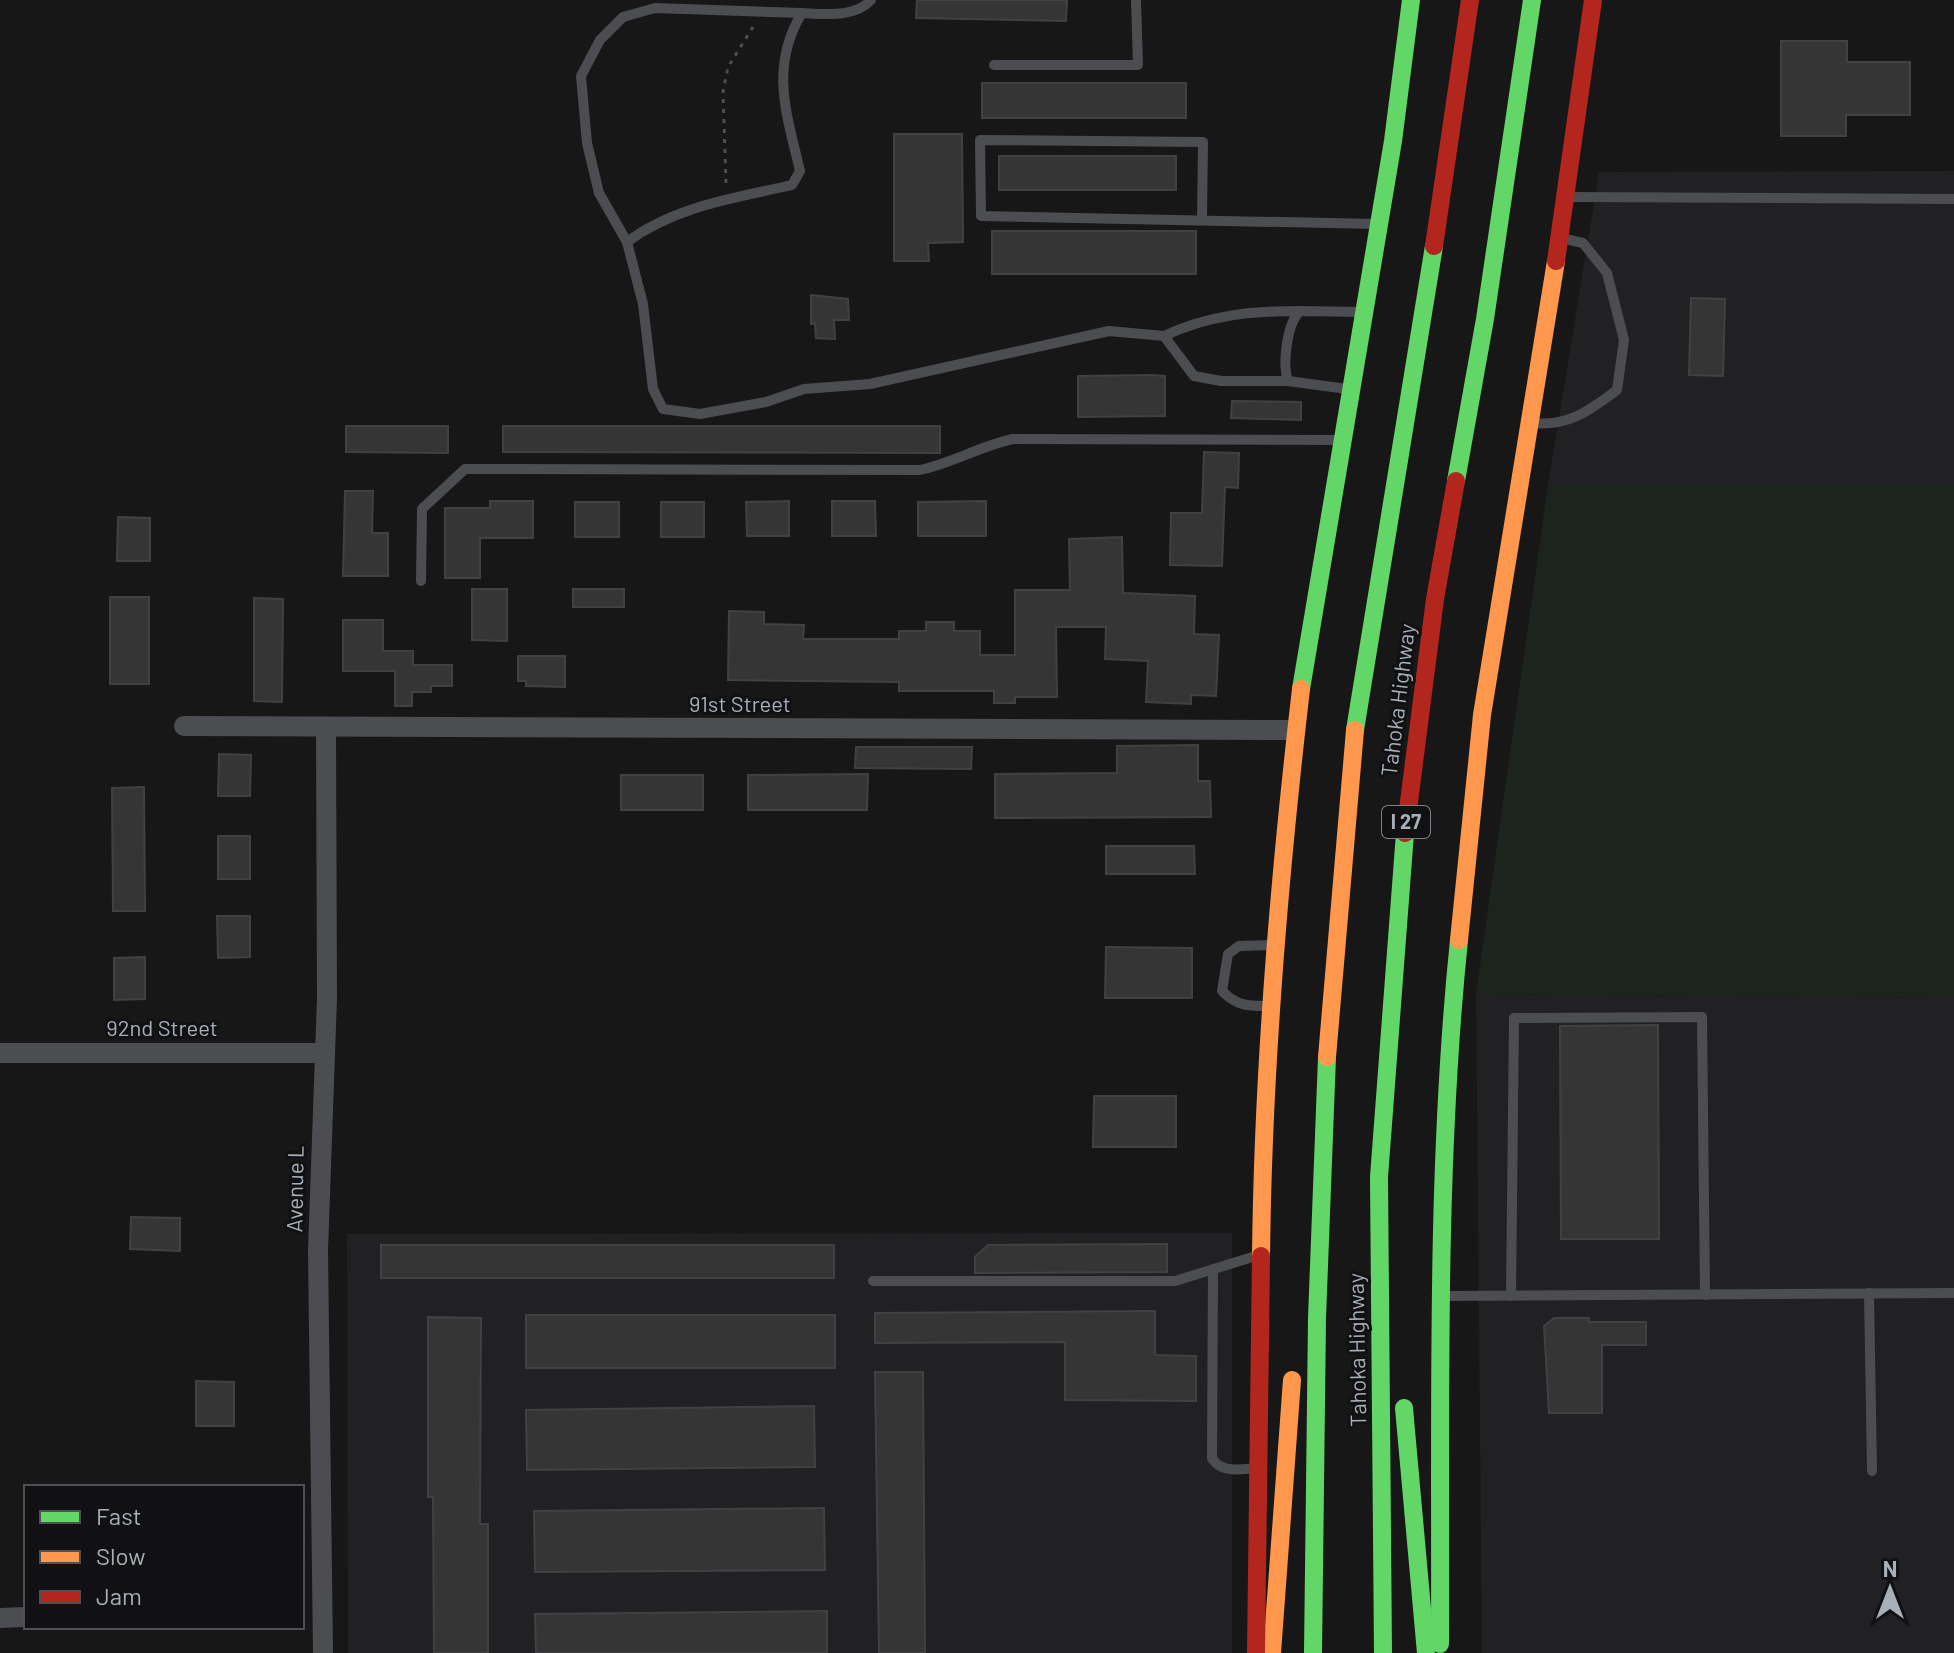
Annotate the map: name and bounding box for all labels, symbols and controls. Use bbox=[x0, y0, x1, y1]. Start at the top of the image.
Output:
street label: Tahoka Highway bbox=[1375, 622, 1419, 778]
street label: 91st Street bbox=[689, 690, 791, 716]
road number: I 27 bbox=[1382, 806, 1430, 838]
street label: 92nd Street bbox=[106, 1014, 218, 1040]
street label: Avenue L bbox=[280, 1145, 308, 1233]
street label: Tahoka Highway bbox=[1342, 1273, 1370, 1427]
legend bbox=[24, 1485, 304, 1629]
text: Fast bbox=[96, 1501, 141, 1530]
text: Slow bbox=[96, 1541, 145, 1570]
north arrow bbox=[1850, 1549, 1930, 1629]
text: N bbox=[1883, 1555, 1897, 1581]
text: Jam bbox=[96, 1581, 142, 1610]

